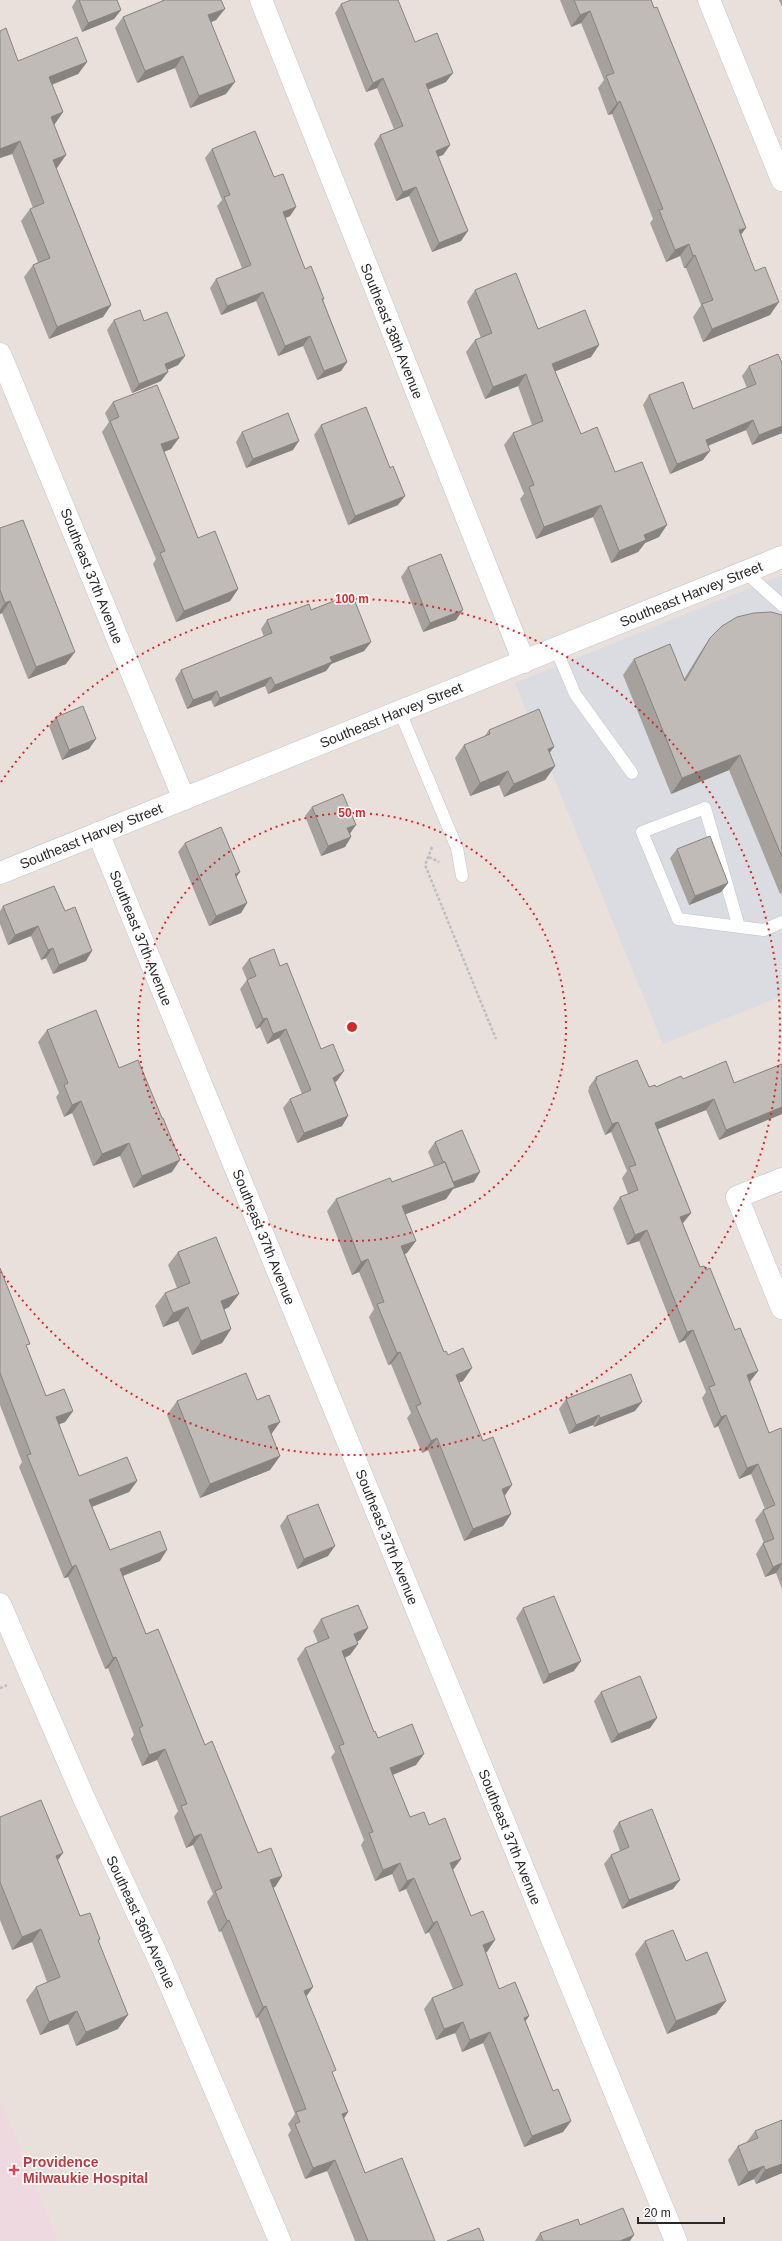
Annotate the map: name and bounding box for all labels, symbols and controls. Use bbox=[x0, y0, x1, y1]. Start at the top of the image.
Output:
street label: Southeast 38th Avenue bbox=[358, 261, 427, 401]
street label: Southeast 37th Avenue bbox=[58, 506, 127, 646]
street label: Southeast Harvey Street bbox=[617, 558, 765, 630]
text: 100 m bbox=[335, 592, 369, 606]
street label: Southeast Harvey Street bbox=[317, 679, 465, 751]
street label: Southeast Harvey Street bbox=[17, 800, 165, 872]
text: 50 m bbox=[338, 806, 366, 820]
street label: Southeast 37th Avenue bbox=[107, 868, 176, 1008]
centre of rings bbox=[345, 1020, 359, 1034]
street label: Southeast 37th Avenue bbox=[230, 1167, 299, 1307]
street label: Southeast 37th Avenue bbox=[353, 1467, 422, 1607]
street label: Southeast 37th Avenue bbox=[476, 1767, 545, 1907]
street label: Southeast 36th Avenue bbox=[103, 1853, 179, 1991]
place label: Providence Milwaukie Hospital bbox=[23, 2154, 148, 2186]
marker: Providence Milwaukie Hospital bbox=[8, 2164, 20, 2176]
scale bar bbox=[638, 2199, 724, 2225]
text: 20 m bbox=[644, 2206, 671, 2220]

